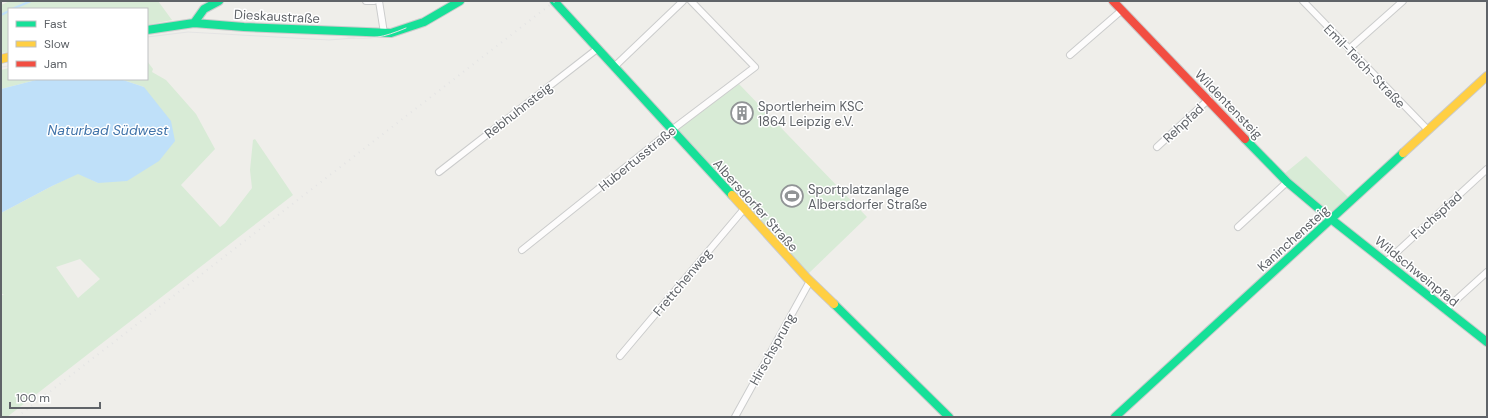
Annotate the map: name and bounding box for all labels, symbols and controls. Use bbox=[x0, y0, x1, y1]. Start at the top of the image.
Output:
street label: Dieskaustraße bbox=[234, 6, 320, 27]
legend bbox=[8, 8, 148, 80]
text: Fast bbox=[44, 16, 67, 32]
street label: Emil-Teich-Straße bbox=[1320, 21, 1409, 112]
text: Slow bbox=[44, 36, 70, 52]
text: Jam bbox=[44, 56, 67, 72]
street label: Wildentensteig bbox=[1191, 66, 1266, 143]
street label: Rebhuhnsteig bbox=[481, 79, 556, 142]
place label: Sportlerheim KSC 1864 Leipzig e.V. bbox=[758, 98, 864, 130]
building icon: Sportlerheim KSC 1864 Leipzig e.V. bbox=[729, 100, 755, 126]
street label: Rehpfad bbox=[1159, 100, 1207, 147]
water label: Naturbad Südwest bbox=[48, 121, 169, 139]
street label: Hubertusstraße bbox=[595, 122, 679, 195]
street label: Albersdorfer Straße bbox=[709, 155, 802, 255]
place label: Sportplatzanlage Albersdorfer Straße bbox=[808, 181, 927, 213]
sports icon: Sportplatzanlage Albersdorfer Straße bbox=[779, 183, 805, 209]
street label: Fuchspfad bbox=[1407, 188, 1466, 243]
street label: Kaninchensteig bbox=[1254, 202, 1333, 275]
street label: Wildschweinpfad bbox=[1371, 232, 1462, 311]
street label: Frettchenweg bbox=[649, 245, 715, 319]
street label: Hirschsprung bbox=[746, 310, 799, 388]
scale bar bbox=[10, 384, 100, 410]
text: 100 m bbox=[16, 390, 50, 406]

